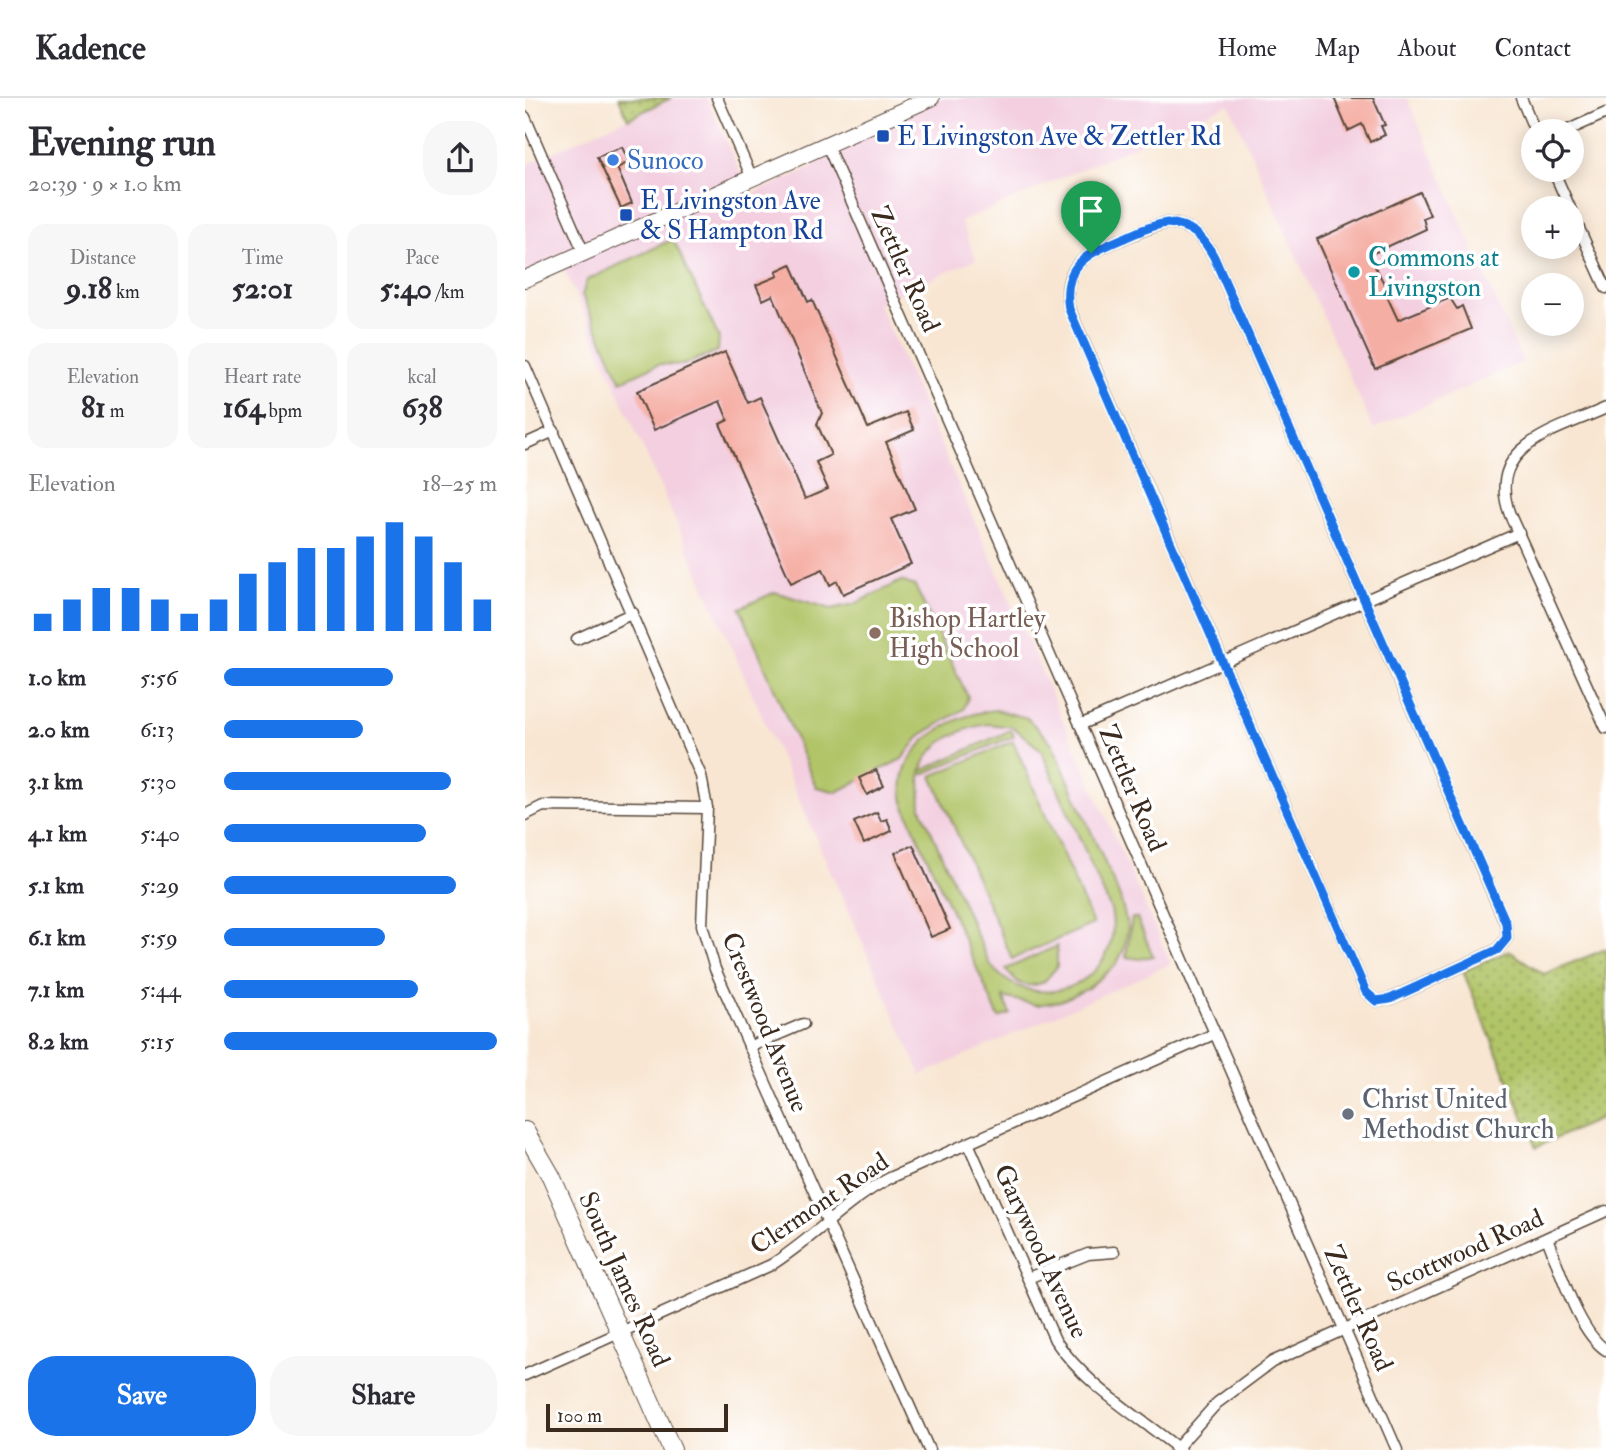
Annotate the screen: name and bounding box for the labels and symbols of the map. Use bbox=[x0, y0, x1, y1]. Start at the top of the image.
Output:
place label: E Livingston Ave & Zettler Rd bbox=[897, 121, 1221, 153]
marker: E Livingston Ave & Zettler Rd bbox=[875, 128, 891, 144]
place label: Sunoco bbox=[627, 145, 704, 177]
marker: Sunoco bbox=[605, 152, 621, 168]
pin bbox=[1061, 181, 1121, 253]
place label: E Livingston Ave & S Hampton Rd bbox=[640, 185, 824, 248]
street label: Zettler Road bbox=[863, 202, 947, 337]
marker: E Livingston Ave & S Hampton Rd bbox=[618, 207, 634, 223]
place label: Commons at Livingston bbox=[1368, 242, 1499, 304]
marker: Commons at Livingston bbox=[1346, 264, 1362, 280]
place label: Bishop Hartley High School bbox=[889, 603, 1046, 665]
marker: Bishop Hartley High School bbox=[867, 625, 883, 641]
street label: Zettler Road bbox=[1091, 720, 1173, 857]
street label: Crestwood Avenue bbox=[714, 928, 816, 1117]
place label: Christ United Methodist Church bbox=[1362, 1084, 1555, 1146]
marker: Christ United Methodist Church bbox=[1340, 1106, 1356, 1122]
street label: Clermont Road bbox=[744, 1146, 895, 1262]
street label: Garywood Avenue bbox=[987, 1159, 1095, 1344]
street label: South James Road bbox=[571, 1187, 677, 1372]
street label: Scottwood Road bbox=[1382, 1202, 1549, 1300]
street label: Zettler Road bbox=[1316, 1241, 1400, 1376]
scale bar bbox=[546, 1401, 728, 1433]

